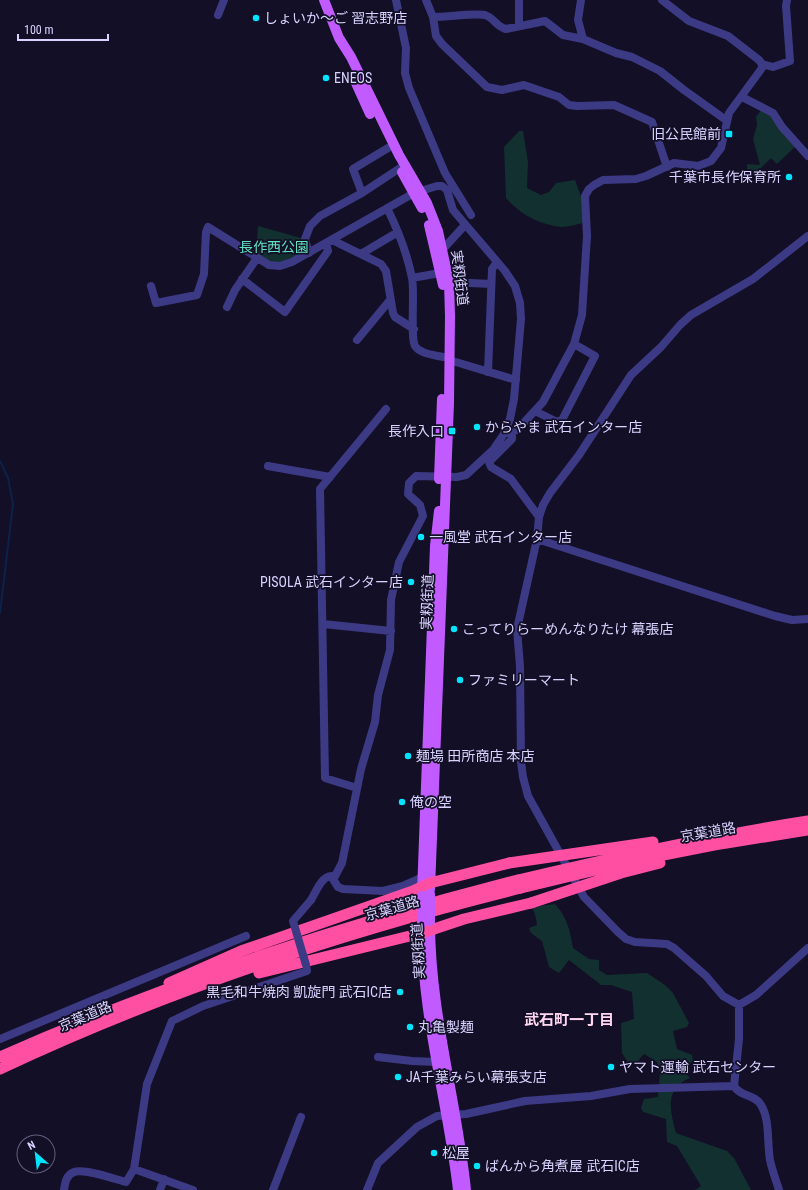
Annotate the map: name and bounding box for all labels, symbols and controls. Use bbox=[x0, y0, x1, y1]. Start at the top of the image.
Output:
place label: しょいか～ご 習志野店 bbox=[264, 10, 407, 26]
marker: しょいか～ご 習志野店 bbox=[251, 13, 261, 23]
scale bar bbox=[18, 16, 108, 42]
text: 100 m bbox=[24, 23, 54, 37]
place label: ENEOS bbox=[334, 70, 372, 86]
marker: ENEOS bbox=[321, 73, 331, 83]
place label: 旧公民館前 bbox=[651, 126, 721, 142]
marker: 旧公民館前 bbox=[724, 129, 734, 139]
place label: 千葉市長作保育所 bbox=[669, 169, 781, 185]
marker: 千葉市長作保育所 bbox=[784, 172, 794, 182]
park label: 長作西公園 bbox=[239, 239, 309, 255]
street label: 実籾街道 bbox=[449, 249, 471, 307]
place label: からやま 武石インター店 bbox=[485, 419, 642, 435]
marker: からやま 武石インター店 bbox=[472, 422, 482, 432]
place label: 長作入口 bbox=[388, 423, 444, 439]
marker: 長作入口 bbox=[447, 426, 457, 436]
place label: 一風堂 武石インター店 bbox=[429, 529, 572, 545]
marker: 一風堂 武石インター店 bbox=[416, 532, 426, 542]
place label: PISOLA 武石インター店 bbox=[260, 574, 403, 590]
street label: 実籾街道 bbox=[418, 574, 436, 630]
marker: PISOLA 武石インター店 bbox=[406, 577, 416, 587]
place label: こってりらーめんなりたけ 幕張店 bbox=[462, 621, 674, 637]
marker: こってりらーめんなりたけ 幕張店 bbox=[449, 624, 459, 634]
place label: ファミリーマート bbox=[468, 672, 580, 688]
marker: ファミリーマート bbox=[455, 675, 465, 685]
place label: 麺場 田所商店 本店 bbox=[416, 748, 534, 764]
marker: 麺場 田所商店 本店 bbox=[403, 751, 413, 761]
place label: 俺の空 bbox=[410, 794, 452, 810]
marker: 俺の空 bbox=[397, 797, 407, 807]
street label: 京葉道路 bbox=[679, 819, 737, 845]
street label: 京葉道路 bbox=[363, 893, 421, 923]
street label: 実籾街道 bbox=[409, 923, 427, 979]
place label: 黒毛和牛焼肉 凱旋門 武石IC店 bbox=[206, 984, 392, 1000]
marker: 黒毛和牛焼肉 凱旋門 武石IC店 bbox=[395, 987, 405, 997]
street label: 京葉道路 bbox=[56, 998, 114, 1034]
district label: 武石町一丁目 bbox=[524, 1011, 614, 1029]
place label: 丸亀製麺 bbox=[418, 1019, 474, 1035]
marker: 丸亀製麺 bbox=[405, 1022, 415, 1032]
place label: ヤマト運輸 武石センター bbox=[619, 1059, 776, 1075]
marker: ヤマト運輸 武石センター bbox=[606, 1062, 616, 1072]
place label: JA千葉みらい幕張支店 bbox=[406, 1069, 547, 1085]
marker: JA千葉みらい幕張支店 bbox=[393, 1072, 403, 1082]
north arrow bbox=[16, 1134, 56, 1174]
text: N bbox=[26, 1138, 38, 1153]
place label: 松屋 bbox=[442, 1145, 470, 1161]
marker: 松屋 bbox=[429, 1148, 439, 1158]
place label: ばんから角煮屋 武石IC店 bbox=[485, 1158, 640, 1174]
marker: ばんから角煮屋 武石IC店 bbox=[472, 1161, 482, 1171]

